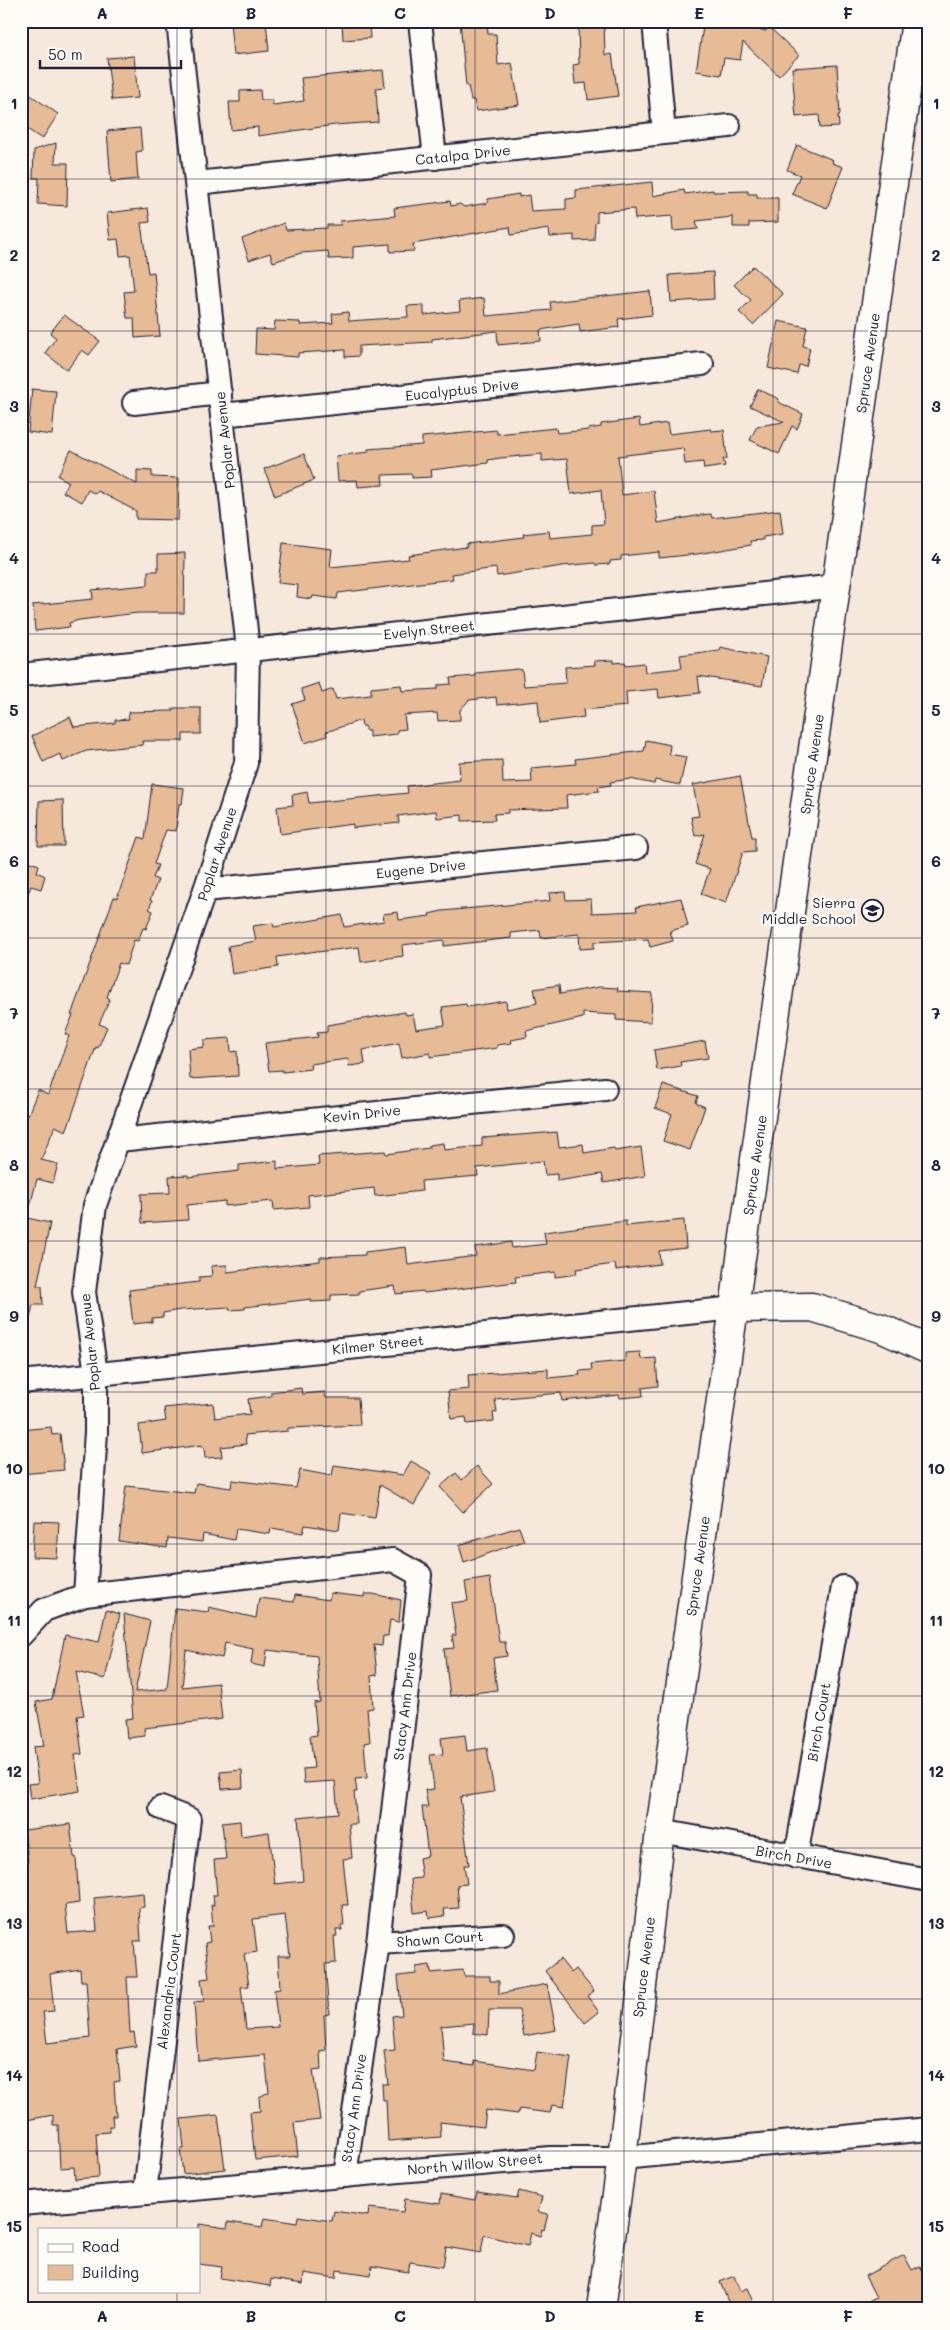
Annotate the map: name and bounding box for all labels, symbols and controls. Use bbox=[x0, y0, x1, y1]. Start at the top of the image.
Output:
text: A bbox=[96, 2, 108, 23]
text: B bbox=[246, 2, 256, 23]
text: C bbox=[394, 2, 406, 23]
text: D bbox=[544, 2, 556, 23]
text: E bbox=[694, 2, 704, 23]
text: F bbox=[843, 2, 853, 23]
scale bar bbox=[40, 38, 181, 70]
text: 50 m bbox=[48, 44, 83, 64]
text: 1 bbox=[10, 92, 18, 113]
text: 1 bbox=[932, 92, 940, 113]
street label: Catalpa Drive bbox=[414, 140, 512, 169]
text: 2 bbox=[10, 244, 19, 265]
text: 2 bbox=[932, 244, 941, 265]
street label: Spruce Avenue bbox=[851, 312, 884, 414]
street label: Eucalyptus Drive bbox=[404, 374, 520, 405]
street label: Poplar Avenue bbox=[210, 390, 239, 490]
text: 3 bbox=[9, 395, 19, 416]
text: 3 bbox=[931, 395, 941, 416]
text: 4 bbox=[9, 547, 19, 568]
text: 4 bbox=[931, 547, 941, 568]
street label: Evelyn Street bbox=[382, 615, 476, 644]
text: 5 bbox=[9, 699, 19, 720]
text: 5 bbox=[931, 699, 941, 720]
street label: Spruce Avenue bbox=[795, 713, 828, 815]
street label: Poplar Avenue bbox=[192, 804, 241, 903]
text: 6 bbox=[9, 850, 19, 871]
text: 6 bbox=[931, 850, 941, 871]
street label: Eugene Drive bbox=[375, 854, 467, 883]
place label: Sierra Middle School bbox=[762, 893, 856, 928]
school or university icon: Sierra Middle School bbox=[860, 899, 884, 923]
text: 7 bbox=[10, 1002, 19, 1023]
text: 7 bbox=[932, 1002, 941, 1023]
street label: Kevin Drive bbox=[322, 1100, 402, 1127]
street label: Spruce Avenue bbox=[738, 1114, 771, 1216]
text: 8 bbox=[9, 1154, 19, 1175]
text: 8 bbox=[931, 1154, 941, 1175]
street label: Poplar Avenue bbox=[75, 1292, 104, 1392]
text: 9 bbox=[9, 1305, 19, 1326]
text: 9 bbox=[931, 1305, 941, 1326]
street label: Kilmer Street bbox=[331, 1330, 425, 1359]
text: 10 bbox=[5, 1457, 23, 1478]
text: 10 bbox=[927, 1457, 945, 1478]
street label: Spruce Avenue bbox=[681, 1515, 714, 1617]
text: 11 bbox=[7, 1609, 21, 1630]
text: 11 bbox=[929, 1609, 943, 1630]
street label: Stacy Ann Drive bbox=[388, 1650, 421, 1761]
street label: Birch Court bbox=[802, 1681, 835, 1763]
text: 12 bbox=[6, 1760, 22, 1781]
text: 12 bbox=[928, 1760, 944, 1781]
street label: Birch Drive bbox=[754, 1840, 834, 1873]
text: 13 bbox=[6, 1912, 23, 1933]
text: 13 bbox=[928, 1912, 945, 1933]
street label: Spruce Avenue bbox=[628, 1916, 659, 2018]
street label: Shawn Court bbox=[396, 1926, 484, 1951]
street label: Alexandria Court bbox=[152, 1931, 185, 2051]
street label: Stacy Ann Drive bbox=[336, 2052, 371, 2163]
text: 14 bbox=[5, 2064, 23, 2085]
text: 14 bbox=[927, 2064, 945, 2085]
street label: North Willow Street bbox=[406, 2148, 544, 2179]
text: 15 bbox=[6, 2215, 22, 2236]
text: 15 bbox=[928, 2215, 944, 2236]
legend bbox=[38, 2228, 200, 2292]
text: Road bbox=[82, 2236, 119, 2256]
text: Building bbox=[82, 2262, 139, 2282]
text: A bbox=[96, 2305, 108, 2326]
text: B bbox=[246, 2305, 256, 2326]
text: C bbox=[394, 2305, 406, 2326]
text: D bbox=[544, 2305, 556, 2326]
text: E bbox=[694, 2305, 704, 2326]
text: F bbox=[843, 2305, 853, 2326]

